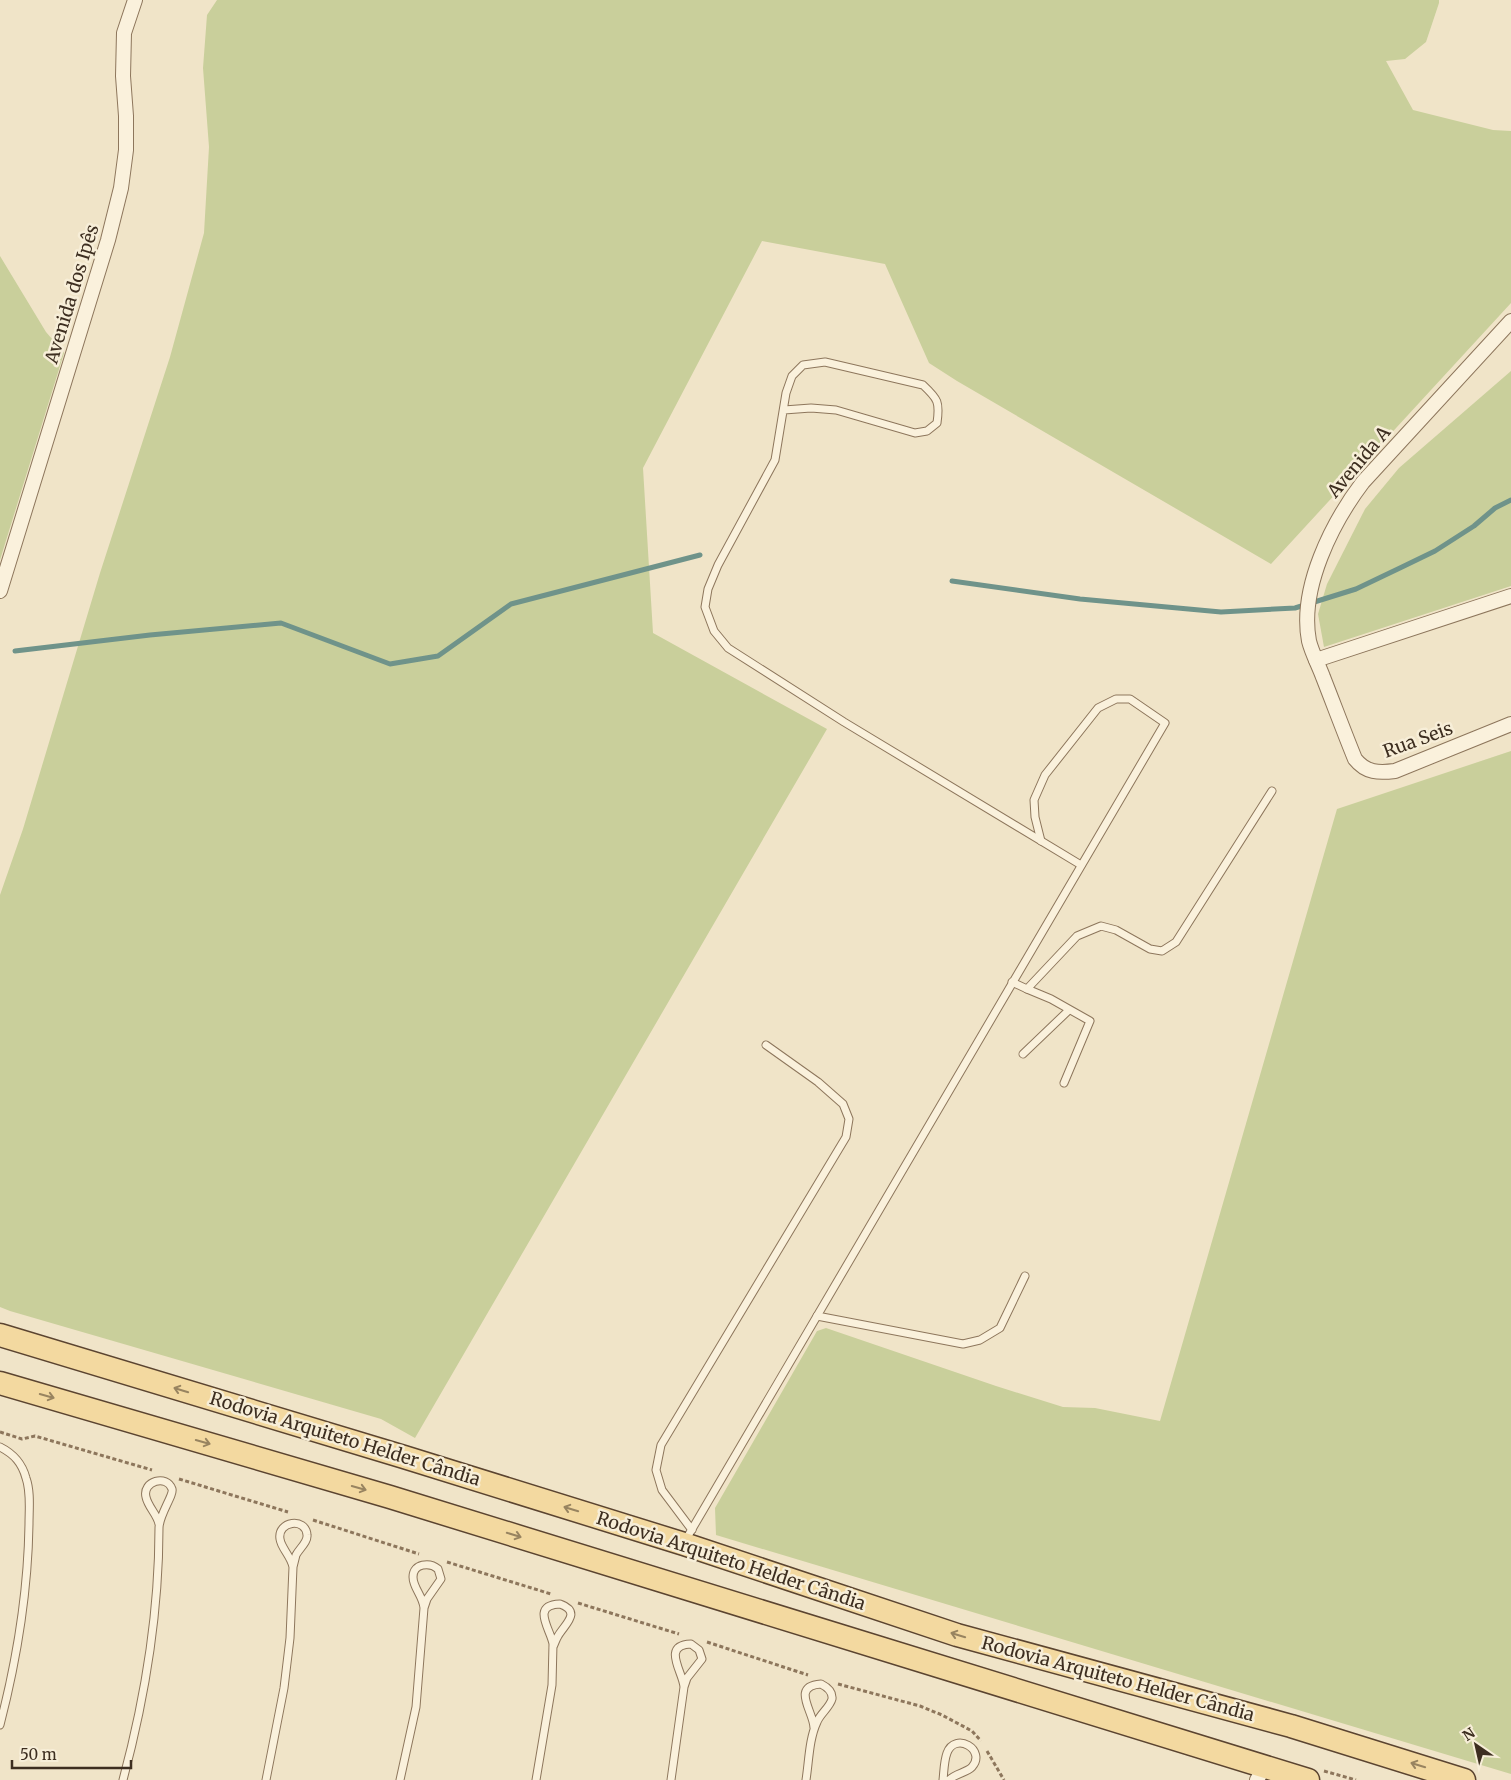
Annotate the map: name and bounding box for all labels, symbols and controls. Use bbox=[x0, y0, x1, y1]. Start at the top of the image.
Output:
street label: Avenida dos Ipês bbox=[39, 221, 104, 367]
street label: Avenida A bbox=[1321, 421, 1395, 503]
street label: Rua Seis bbox=[1380, 716, 1456, 763]
one-way arrow bbox=[174, 1384, 190, 1394]
street label: Rodovia Arquiteto Helder Cândia bbox=[207, 1386, 483, 1491]
one-way arrow bbox=[38, 1392, 54, 1402]
one-way arrow bbox=[194, 1438, 210, 1448]
one-way arrow bbox=[350, 1483, 366, 1493]
one-way arrow bbox=[563, 1503, 579, 1513]
street label: Rodovia Arquiteto Helder Cândia bbox=[594, 1506, 869, 1615]
one-way arrow bbox=[506, 1531, 522, 1541]
one-way arrow bbox=[951, 1630, 967, 1640]
street label: Rodovia Arquiteto Helder Cândia bbox=[979, 1631, 1257, 1726]
north arrow bbox=[1451, 1720, 1501, 1770]
text: N bbox=[1459, 1724, 1478, 1745]
scale bar bbox=[12, 1738, 131, 1770]
text: 50 m bbox=[20, 1745, 57, 1764]
one-way arrow bbox=[1410, 1760, 1426, 1770]

